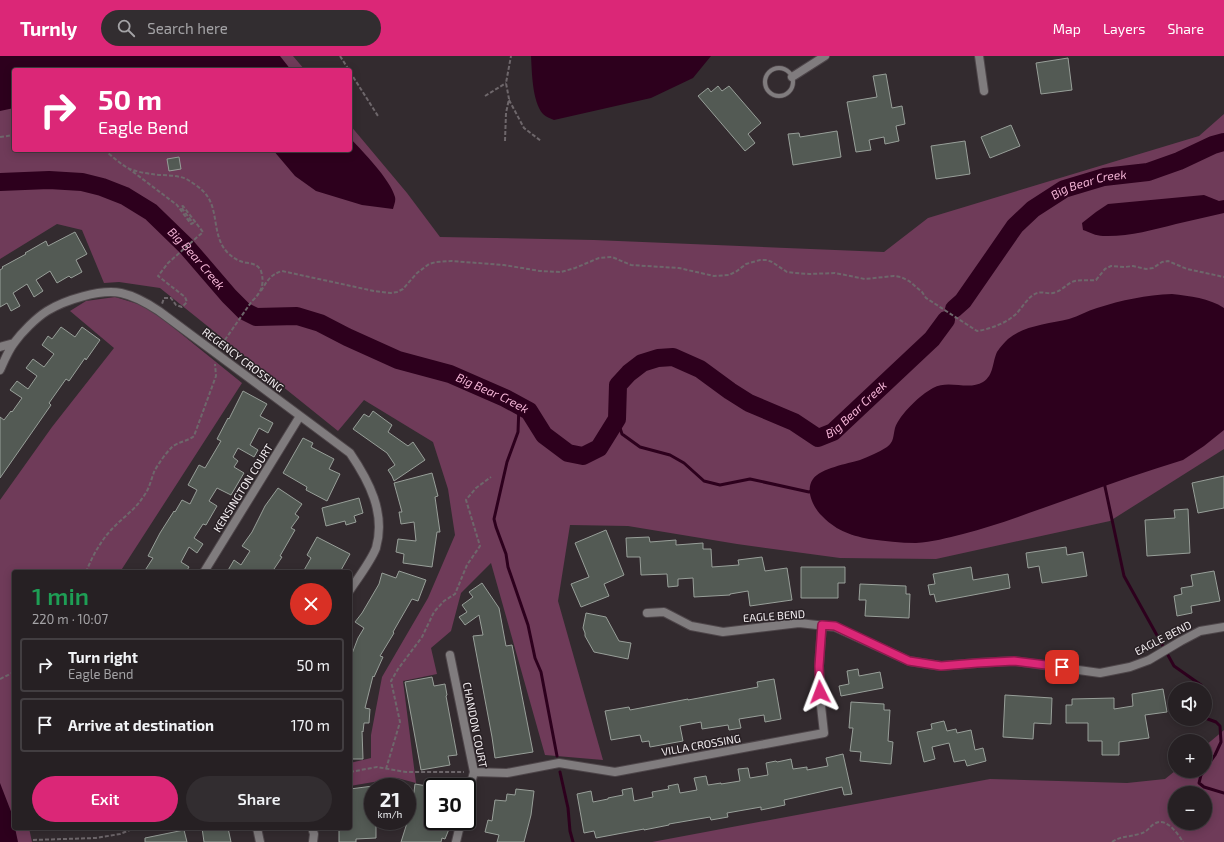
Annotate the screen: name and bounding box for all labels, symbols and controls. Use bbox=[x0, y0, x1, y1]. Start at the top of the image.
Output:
search box bbox=[101, 10, 381, 46]
text: Turnly bbox=[20, 17, 77, 40]
icon: search bbox=[115, 17, 137, 39]
text: Search here bbox=[147, 19, 228, 37]
text: Map bbox=[1053, 20, 1081, 37]
text: Layers bbox=[1103, 20, 1145, 37]
text: Share bbox=[1167, 20, 1204, 37]
text: 50 m bbox=[98, 82, 162, 116]
icon: right bbox=[32, 84, 84, 136]
text: Eagle Bend bbox=[98, 116, 189, 138]
water label: Big Bear Creek bbox=[1048, 167, 1127, 202]
water label: Big Bear Creek bbox=[165, 224, 228, 292]
street label: REGENCY CROSSING bbox=[200, 325, 287, 395]
water label: Big Bear Creek bbox=[454, 370, 531, 416]
water label: Big Bear Creek bbox=[823, 377, 889, 440]
street label: KENSINGTON COURT bbox=[210, 441, 275, 534]
text: 1 min bbox=[32, 581, 89, 610]
button: close bbox=[290, 583, 332, 625]
street label: EAGLE BEND bbox=[743, 607, 805, 624]
text: 220 m · 10:07 bbox=[32, 611, 108, 627]
street label: EAGLE BEND bbox=[1132, 618, 1193, 657]
text: Turn right bbox=[68, 648, 138, 666]
pin bbox=[1045, 650, 1079, 684]
icon: right bbox=[34, 654, 56, 676]
text: 50 m bbox=[296, 656, 330, 674]
icon: arrive bbox=[1051, 656, 1073, 678]
text: Eagle Bend bbox=[68, 666, 133, 682]
position arrow bbox=[799, 671, 841, 713]
street label: CHANDON COURT bbox=[461, 681, 490, 769]
map controls bbox=[1168, 682, 1212, 830]
button: sound bbox=[1168, 682, 1212, 726]
icon: arrive bbox=[34, 714, 56, 736]
text: Arrive at destination bbox=[68, 716, 214, 734]
text: 170 m bbox=[291, 716, 330, 734]
street label: VILLA CROSSING bbox=[660, 731, 742, 758]
button: + bbox=[1168, 734, 1212, 778]
button: Exit bbox=[32, 776, 178, 822]
button: Share bbox=[186, 776, 332, 822]
speed limit sign: 30 bbox=[424, 778, 476, 830]
button: − bbox=[1168, 786, 1212, 830]
text: 21 bbox=[380, 787, 400, 811]
text: km/h bbox=[378, 808, 402, 820]

